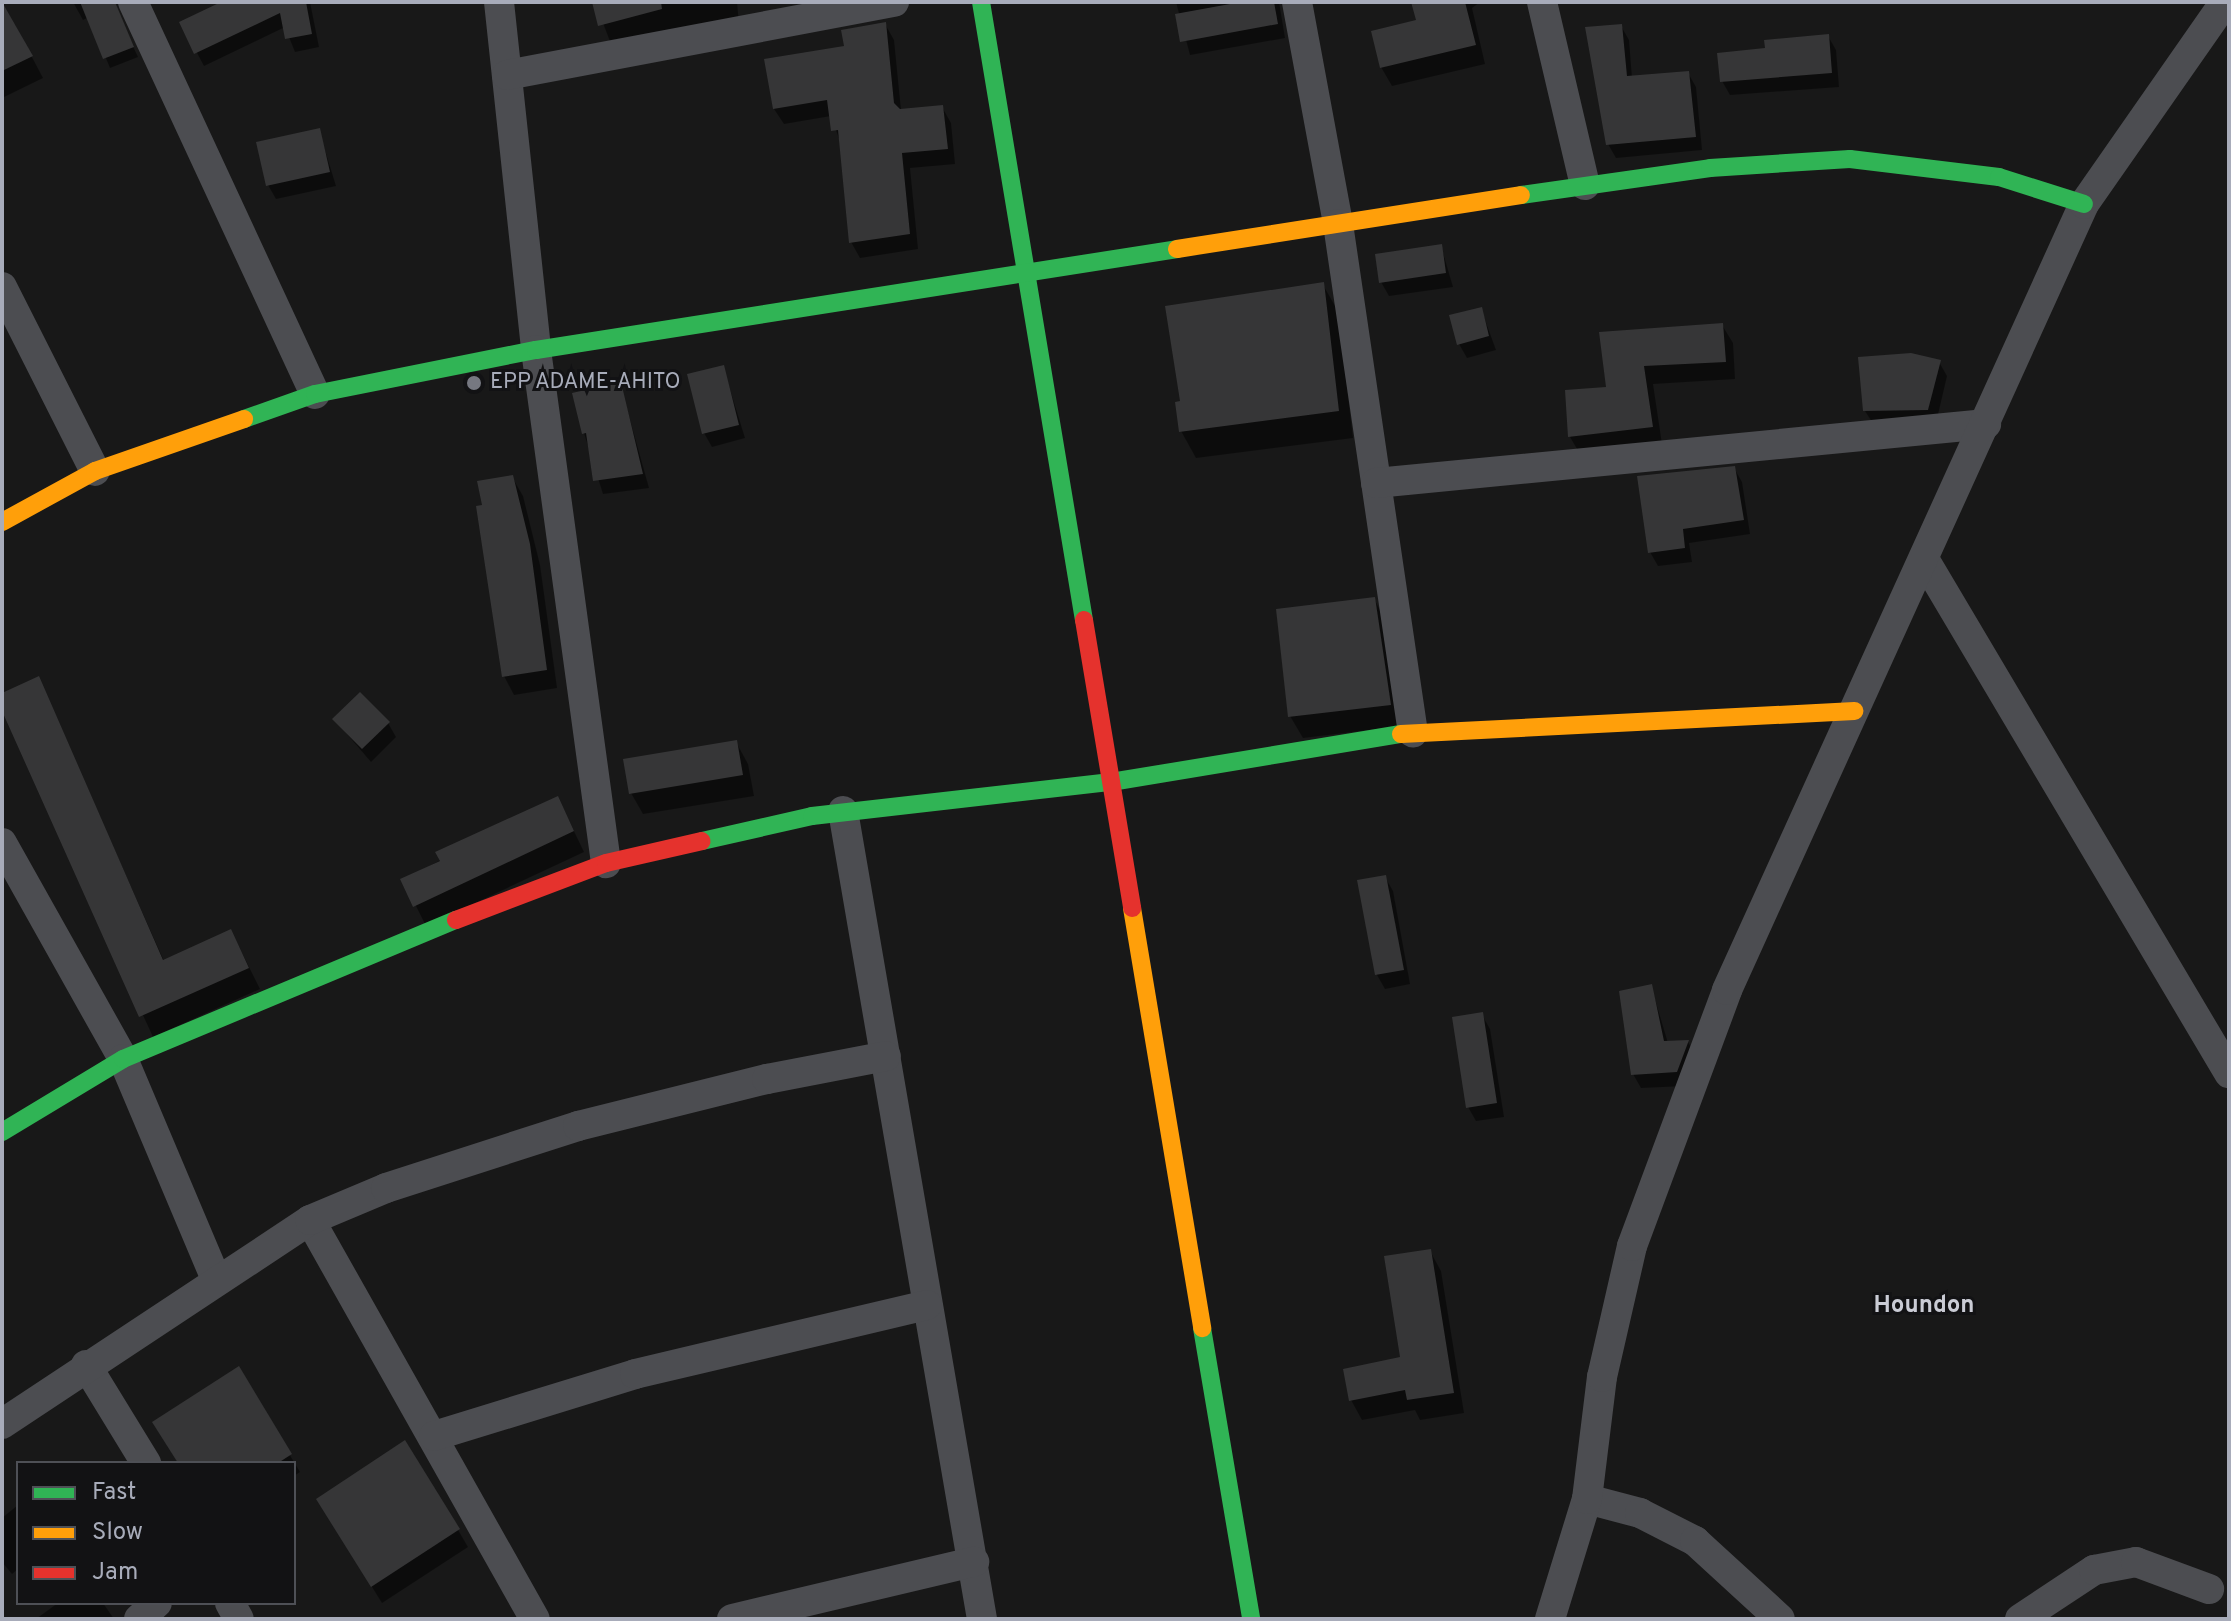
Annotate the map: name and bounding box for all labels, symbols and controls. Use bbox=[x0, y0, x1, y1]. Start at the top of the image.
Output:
place label: EPP ADAME-AHITO bbox=[490, 370, 682, 396]
marker: EPP ADAME-AHITO bbox=[465, 374, 483, 392]
district label: Houndon bbox=[1874, 1293, 1974, 1321]
legend bbox=[16, 1461, 296, 1605]
text: Fast bbox=[92, 1478, 136, 1508]
text: Slow bbox=[92, 1518, 143, 1548]
text: Jam bbox=[92, 1558, 138, 1588]

